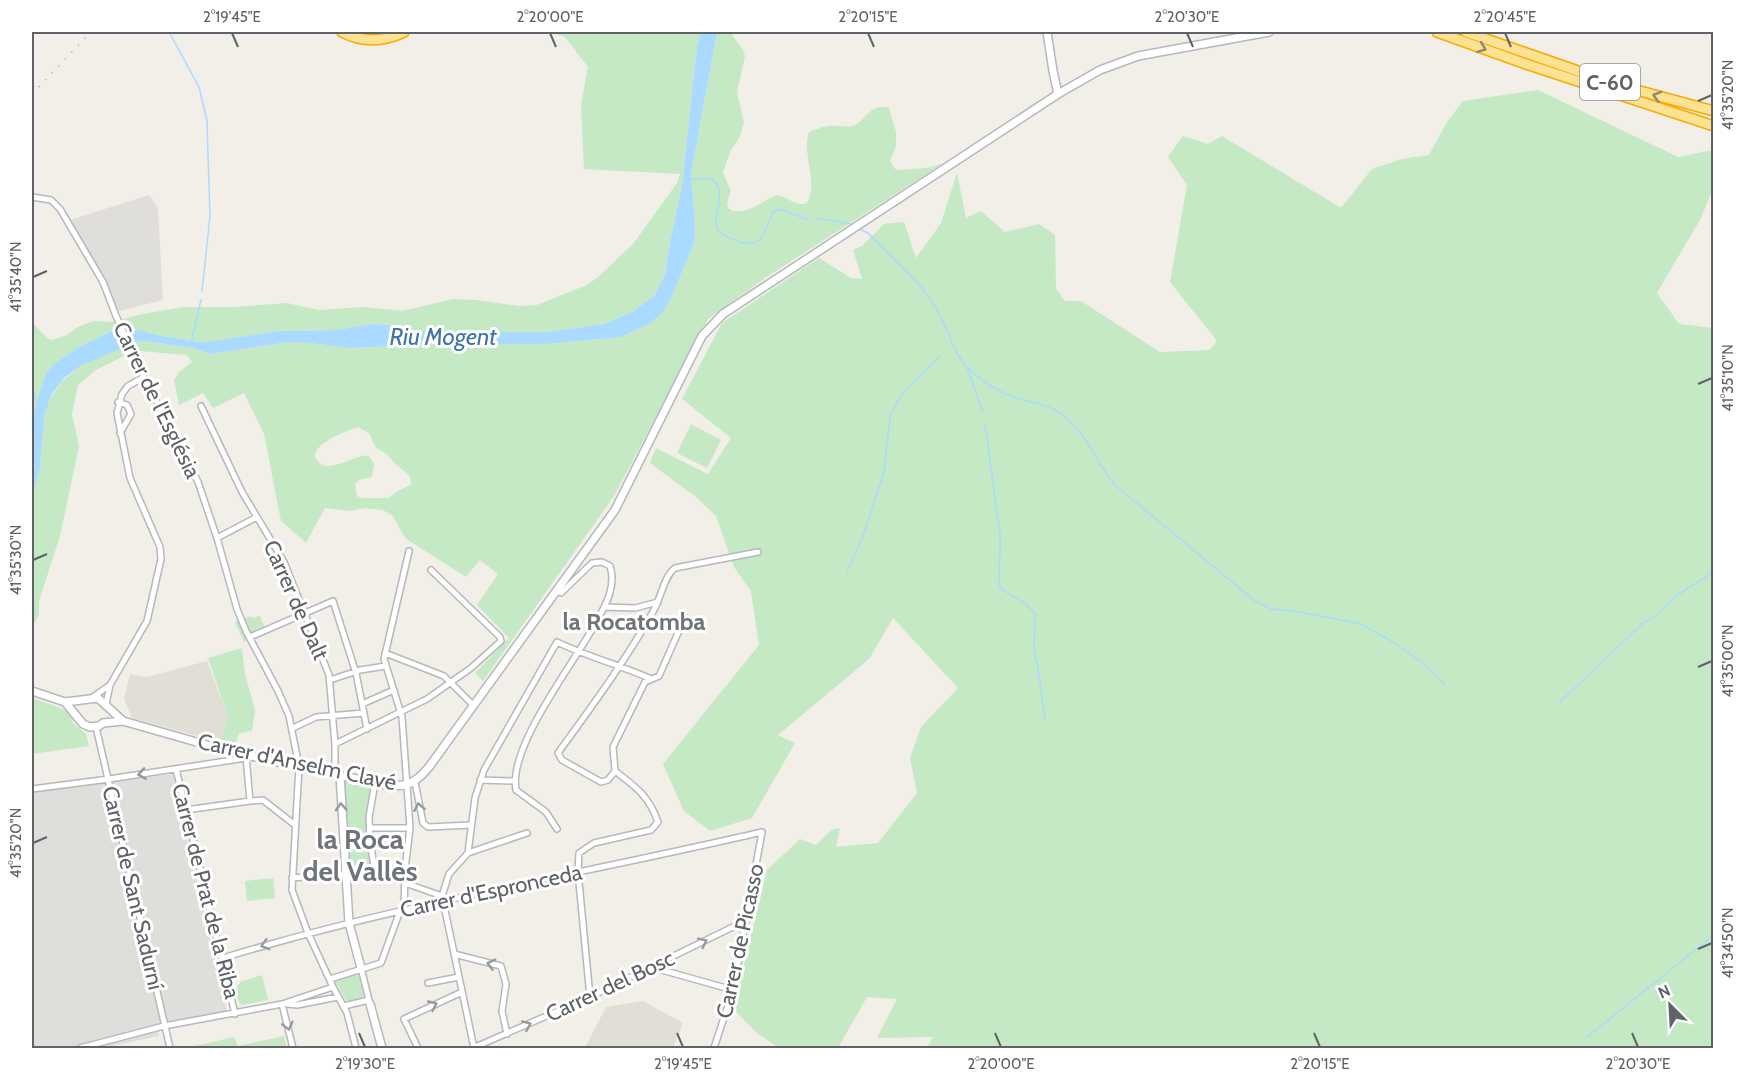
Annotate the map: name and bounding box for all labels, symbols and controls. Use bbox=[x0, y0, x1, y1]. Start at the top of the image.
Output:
text: 2°19'45"E bbox=[203, 8, 261, 26]
text: 2°20'00"E bbox=[516, 8, 584, 26]
text: 2°20'15"E bbox=[838, 8, 898, 26]
text: 2°20'30"E bbox=[1155, 8, 1219, 26]
text: 2°20'45"E bbox=[1474, 8, 1536, 26]
one-way arrow bbox=[1476, 40, 1486, 53]
text: 41°35'20"N bbox=[1719, 60, 1737, 130]
road number: C-60 bbox=[1580, 64, 1640, 100]
one-way arrow bbox=[1652, 91, 1663, 103]
text: 41°35'40"N bbox=[7, 242, 25, 312]
street label: Carrer de l'Església bbox=[107, 317, 207, 483]
water label: Riu Mogent bbox=[390, 322, 497, 351]
text: 41°35'10"N bbox=[1719, 344, 1737, 412]
text: 41°35'30"N bbox=[7, 525, 25, 595]
street label: Carrer de Dalt bbox=[258, 536, 335, 665]
district label: la Rocatomba bbox=[562, 607, 706, 636]
text: 41°35'00"N bbox=[1719, 624, 1737, 698]
street label: Carrer d'Anselm Clavé bbox=[195, 728, 399, 796]
one-way arrow bbox=[138, 768, 147, 780]
street label: Carrer de Prat de la Riba bbox=[166, 781, 246, 1002]
street label: Carrer de Sant Sadurní bbox=[96, 783, 170, 993]
one-way arrow bbox=[335, 802, 348, 811]
one-way arrow bbox=[413, 802, 426, 812]
text: 41°35'20"N bbox=[7, 808, 25, 878]
district label: la Roca del Vallès bbox=[302, 822, 418, 888]
street label: Carrer d'Espronceda bbox=[398, 858, 585, 923]
street label: Carrer de Picasso bbox=[710, 861, 770, 1021]
text: 41°34'50"N bbox=[1719, 907, 1737, 979]
one-way arrow bbox=[697, 937, 708, 949]
one-way arrow bbox=[260, 938, 271, 950]
street label: Carrer del Bosc bbox=[541, 944, 679, 1028]
one-way arrow bbox=[486, 959, 497, 971]
north arrow bbox=[1640, 975, 1700, 1035]
text: N bbox=[1655, 981, 1673, 1003]
one-way arrow bbox=[426, 1001, 437, 1013]
one-way arrow bbox=[521, 1020, 532, 1032]
one-way arrow bbox=[280, 1021, 293, 1031]
text: 2°19'30"E bbox=[335, 1055, 395, 1073]
text: 2°19'45"E bbox=[654, 1055, 712, 1073]
text: 2°20'00"E bbox=[967, 1055, 1035, 1073]
text: 2°20'15"E bbox=[1290, 1055, 1350, 1073]
text: 2°20'30"E bbox=[1606, 1055, 1670, 1073]

